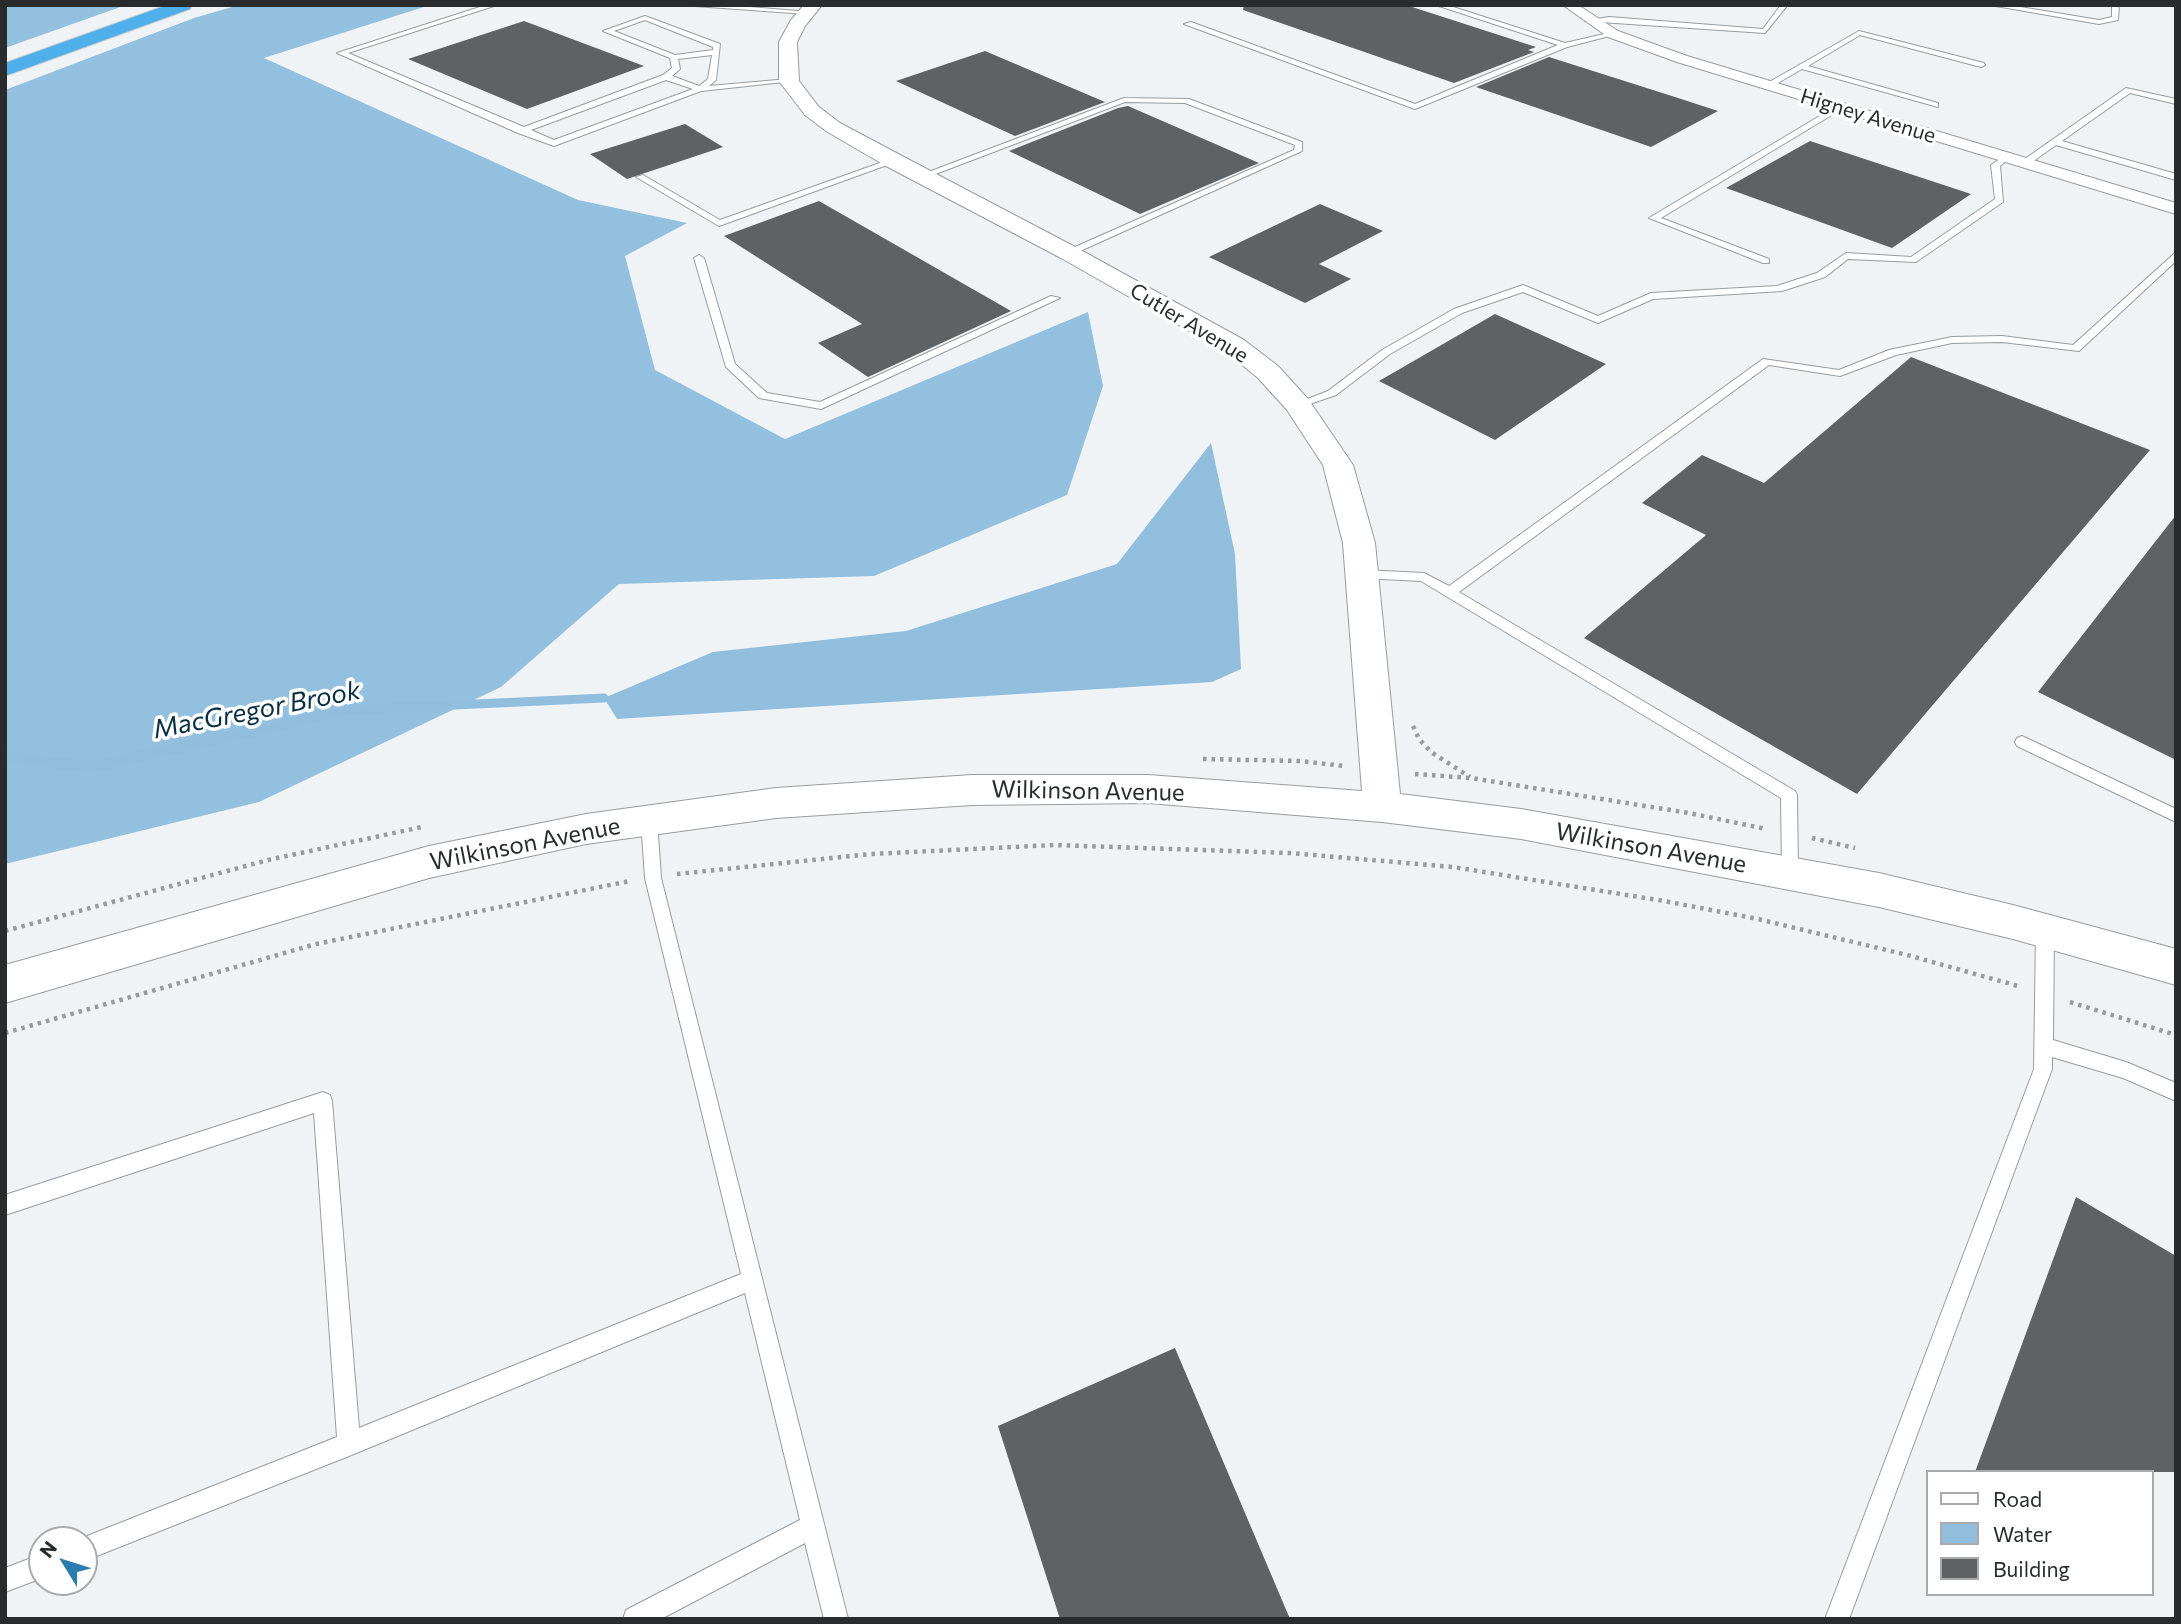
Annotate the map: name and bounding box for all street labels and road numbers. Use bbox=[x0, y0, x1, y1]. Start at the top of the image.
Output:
street label: Higney Avenue bbox=[1797, 83, 1939, 149]
street label: Cutler Avenue bbox=[1125, 278, 1253, 368]
street label: Wilkinson Avenue bbox=[991, 775, 1185, 807]
street label: Wilkinson Avenue bbox=[427, 811, 623, 877]
street label: Wilkinson Avenue bbox=[1553, 817, 1749, 879]

